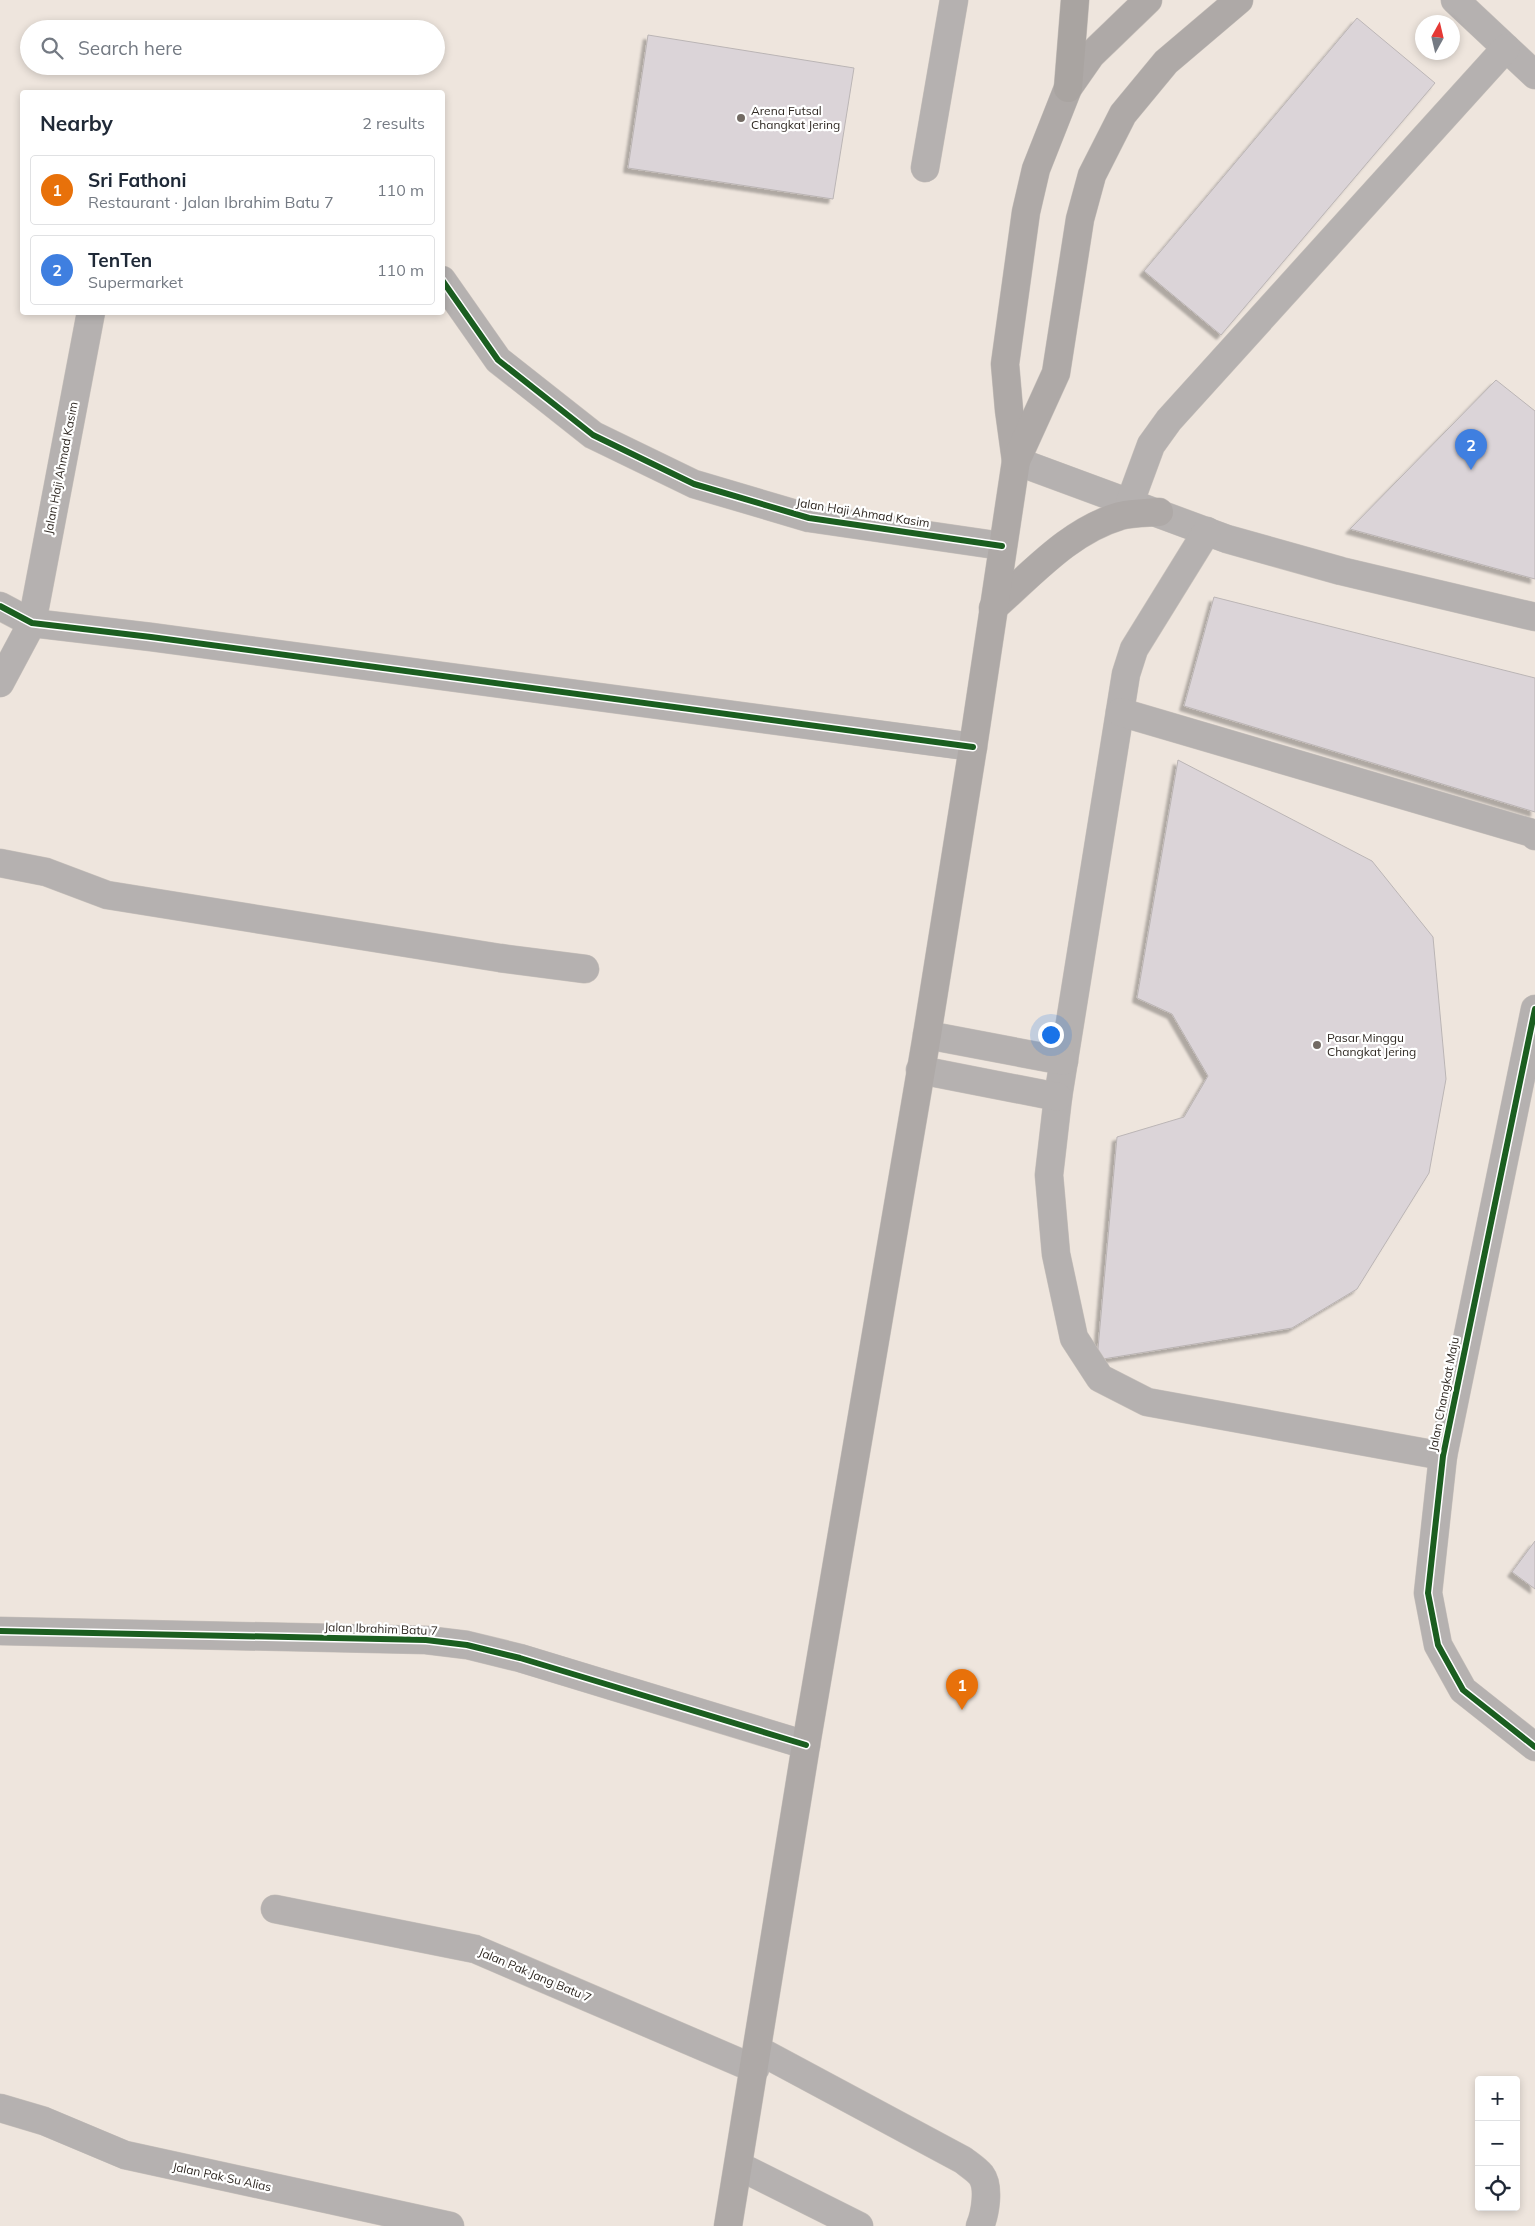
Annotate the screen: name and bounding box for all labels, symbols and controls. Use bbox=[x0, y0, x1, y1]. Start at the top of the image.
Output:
north arrow bbox=[1415, 15, 1460, 60]
search box bbox=[20, 20, 445, 75]
icon: search bbox=[38, 34, 66, 62]
text: Search here bbox=[78, 36, 182, 60]
place label: Arena Futsal Changkat Jering bbox=[751, 103, 840, 132]
text: Nearby bbox=[40, 110, 113, 136]
marker: Arena Futsal Changkat Jering bbox=[735, 112, 747, 124]
text: 2 results bbox=[362, 113, 425, 133]
text: Sri Fathoni bbox=[88, 168, 186, 192]
text: 1 bbox=[52, 180, 62, 200]
text: 110 m bbox=[377, 180, 424, 200]
text: Restaurant · Jalan Ibrahim Batu 7 bbox=[88, 192, 334, 212]
text: TenTen bbox=[88, 248, 152, 272]
text: 2 bbox=[52, 260, 62, 280]
text: 110 m bbox=[377, 260, 424, 280]
text: Supermarket bbox=[88, 272, 183, 292]
street label: Jalan Haji Ahmad Kasim bbox=[40, 400, 81, 535]
pin: 2 bbox=[1455, 429, 1487, 470]
street label: Jalan Haji Ahmad Kasim bbox=[795, 495, 931, 530]
your location bbox=[1038, 1022, 1064, 1048]
place label: Pasar Minggu Changkat Jering bbox=[1327, 1030, 1416, 1059]
marker: Pasar Minggu Changkat Jering bbox=[1311, 1039, 1323, 1051]
street label: Jalan Changkat Maju bbox=[1425, 1336, 1462, 1452]
street label: Jalan Ibrahim Batu 7 bbox=[324, 1619, 438, 1638]
pin: 1 bbox=[946, 1669, 978, 1710]
street label: Jalan Pak Jang Batu 7 bbox=[477, 1944, 594, 2005]
map controls bbox=[1475, 2076, 1520, 2211]
button: + bbox=[1475, 2076, 1520, 2121]
button: − bbox=[1475, 2121, 1520, 2166]
street label: Jalan Pak Su Alias bbox=[171, 2159, 273, 2194]
button: locate bbox=[1475, 2166, 1520, 2211]

